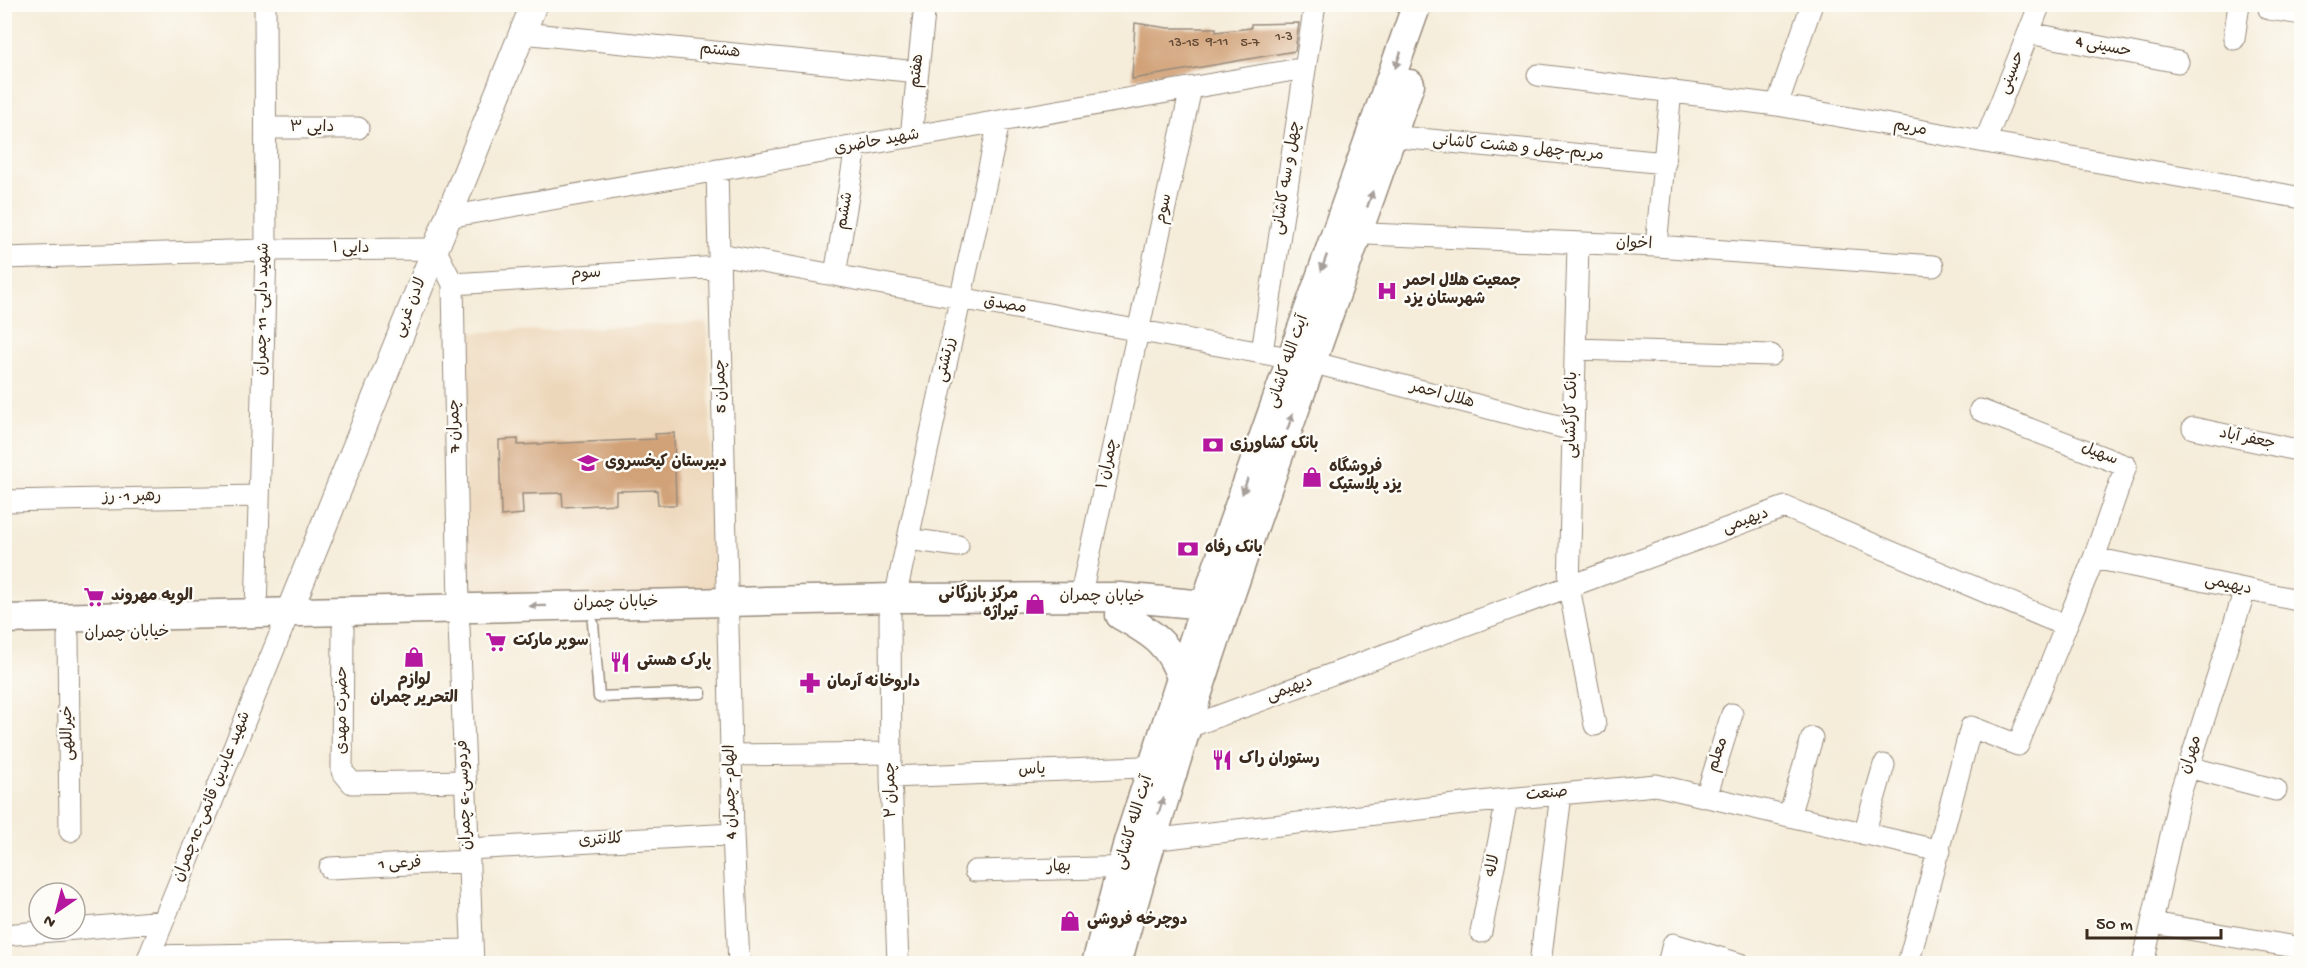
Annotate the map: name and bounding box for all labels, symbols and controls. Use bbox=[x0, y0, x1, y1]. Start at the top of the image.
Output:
house number: 1-3 bbox=[1274, 29, 1293, 46]
street label: حسینی 4 bbox=[2074, 33, 2132, 63]
house number: 9-11 bbox=[1205, 34, 1228, 51]
house number: 13-15 bbox=[1168, 35, 1199, 52]
house number: 5-7 bbox=[1240, 35, 1260, 52]
street label: هشتم bbox=[699, 40, 741, 64]
street label: حسینی bbox=[1996, 49, 2030, 97]
one-way arrow bbox=[1392, 51, 1402, 69]
street label: هفتم bbox=[907, 53, 929, 89]
street label: مریم bbox=[1892, 117, 1928, 141]
street label: دایی ۳ bbox=[290, 119, 334, 138]
street label: چهل و سه کاشانی bbox=[1270, 120, 1306, 236]
street label: شهید حاضری bbox=[833, 126, 921, 160]
street label: مریم-چهل و هشت کاشانی bbox=[1432, 132, 1604, 166]
one-way arrow bbox=[1366, 190, 1376, 208]
street label: ششم bbox=[833, 191, 859, 231]
street label: سوم bbox=[1153, 192, 1177, 226]
street label: اخوان bbox=[1616, 235, 1652, 255]
street label: دایی ۱ bbox=[332, 240, 370, 259]
street label: شهید دایی- 11 چمران bbox=[253, 242, 275, 376]
one-way arrow bbox=[1318, 254, 1328, 272]
street label: سوم bbox=[570, 264, 602, 286]
place label: جمعیت هلال احمر شهرستان یزد bbox=[1402, 272, 1521, 310]
street label: لادن غربی bbox=[390, 275, 432, 341]
hospital icon: جمعیت هلال احمر شهرستان یزد bbox=[1375, 279, 1399, 303]
street label: مصدق bbox=[982, 293, 1028, 319]
street label: آیت الله کاشانی bbox=[1263, 312, 1314, 411]
street label: زرتشتی bbox=[933, 336, 961, 384]
street label: چمران 5 bbox=[712, 359, 732, 413]
street label: بانک کارگشایی bbox=[1560, 371, 1583, 459]
street label: هلال احمر bbox=[1406, 378, 1476, 414]
street label: چمران 7 bbox=[446, 399, 466, 454]
one-way arrow bbox=[1286, 413, 1296, 431]
street label: جعفر آباد bbox=[2217, 424, 2277, 455]
bank icon: بانک کشاورزی bbox=[1201, 433, 1225, 457]
place label: بانک کشاورزی bbox=[1230, 435, 1318, 455]
street label: چمران ۱ bbox=[1094, 437, 1124, 491]
street label: سهیل bbox=[2078, 438, 2120, 471]
school or university icon: دبیرستان کیخسروی bbox=[576, 451, 600, 475]
place label: دبیرستان کیخسروی bbox=[605, 453, 727, 473]
place label: فروشگاه یزد پلاستیک bbox=[1329, 456, 1402, 496]
shop icon: فروشگاه یزد پلاستیک bbox=[1300, 465, 1324, 489]
one-way arrow bbox=[1240, 477, 1250, 495]
street label: رهبر 1- رز bbox=[101, 488, 161, 508]
street label: دیهیمی bbox=[1720, 505, 1772, 539]
bank icon: بانک رفاه bbox=[1176, 537, 1200, 561]
place label: بانک رفاه bbox=[1205, 538, 1263, 559]
street label: دیهیمی bbox=[2203, 572, 2253, 600]
place label: مرکز بازرگانی تیراژه bbox=[939, 583, 1019, 623]
supermarket icon: الویه مهروند bbox=[82, 585, 106, 609]
place label: الویه مهروند bbox=[111, 587, 193, 607]
street label: خیابان چمران bbox=[1059, 588, 1145, 608]
shop icon: مرکز بازرگانی تیراژه bbox=[1023, 592, 1047, 616]
street label: خیابان چمران bbox=[573, 594, 659, 614]
one-way arrow bbox=[528, 601, 547, 610]
street label: خیابان چمران bbox=[84, 624, 170, 644]
supermarket icon: سوپر مارکت bbox=[484, 630, 508, 654]
place label: سوپر مارکت bbox=[513, 632, 589, 652]
shop icon: لوازم التحریر چمران bbox=[402, 645, 426, 669]
restaurant icon: پارک هستی bbox=[608, 650, 632, 674]
place label: پارک هستی bbox=[637, 652, 712, 672]
street label: حضرت مهدی bbox=[334, 666, 353, 754]
place label: لوازم التحریر چمران bbox=[370, 671, 458, 709]
pharmacy icon: داروخانه آرمان bbox=[798, 671, 822, 695]
place label: داروخانه آرمان bbox=[827, 672, 920, 693]
street label: دیهیمی bbox=[1264, 673, 1316, 707]
street label: خیراللهی bbox=[59, 705, 79, 761]
street label: شهید عابدین قائمی-10چمران bbox=[170, 709, 256, 885]
street label: مهران bbox=[2177, 733, 2207, 777]
street label: معلم bbox=[1705, 735, 1733, 775]
street label: فردوسی-6 چمران bbox=[455, 739, 477, 851]
street label: الهام- چمران 4 bbox=[722, 744, 742, 840]
restaurant icon: رستوران راک bbox=[1210, 748, 1234, 772]
place label: رستوران راک bbox=[1239, 750, 1320, 770]
street label: یاس bbox=[1018, 761, 1046, 781]
street label: چمران ۲ bbox=[882, 762, 902, 818]
street label: آیت الله کاشانی bbox=[1111, 772, 1159, 872]
street label: صنعت bbox=[1525, 784, 1569, 806]
one-way arrow bbox=[1157, 797, 1166, 815]
street label: کلانتری bbox=[578, 830, 624, 852]
street label: لاله bbox=[1483, 853, 1505, 879]
street label: فرعی 1 bbox=[377, 854, 422, 876]
street label: بهار bbox=[1045, 858, 1071, 878]
north arrow bbox=[27, 881, 87, 941]
scale bar bbox=[2087, 902, 2220, 940]
text: N bbox=[40, 909, 60, 931]
shop icon: دوچرخه فروشی bbox=[1058, 909, 1082, 933]
place label: دوچرخه فروشی bbox=[1087, 910, 1187, 931]
text: 50 m bbox=[2096, 915, 2133, 936]

